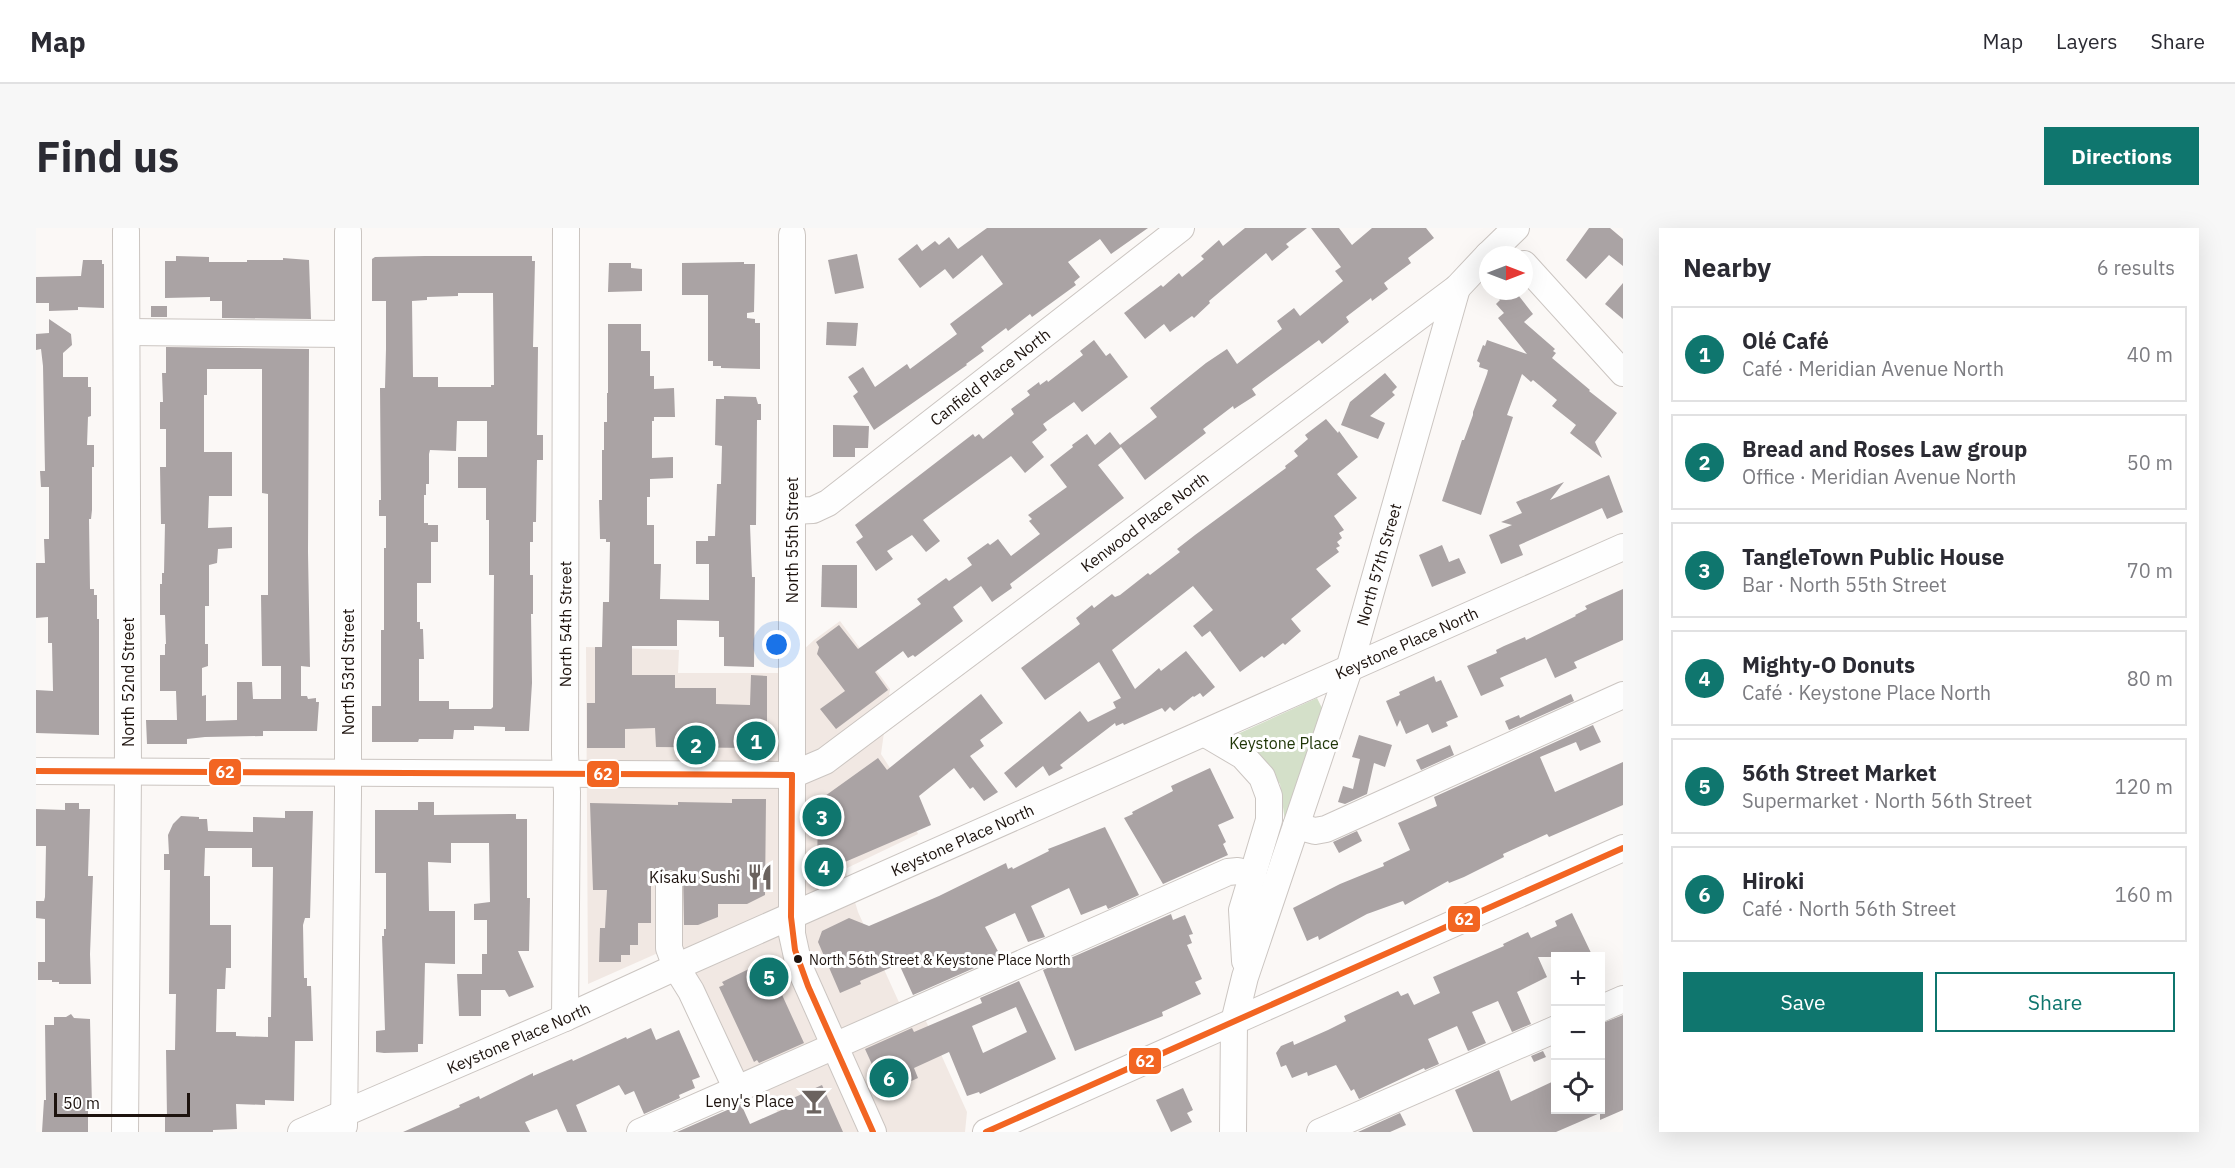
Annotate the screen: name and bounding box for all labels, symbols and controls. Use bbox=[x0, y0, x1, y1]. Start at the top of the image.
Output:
text: Map bbox=[30, 23, 86, 60]
text: Map bbox=[1983, 27, 2023, 55]
text: Layers bbox=[2056, 27, 2118, 55]
text: Share bbox=[2151, 27, 2205, 55]
button: Directions bbox=[2044, 127, 2199, 185]
text: Find us bbox=[36, 129, 179, 184]
north arrow bbox=[1479, 246, 1533, 300]
text: Nearby bbox=[1683, 250, 1771, 284]
text: 6 results bbox=[2097, 254, 2175, 281]
street label: Canfield Place North bbox=[926, 324, 1054, 430]
text: Olé Café bbox=[1742, 326, 1829, 355]
text: 1 bbox=[1699, 341, 1711, 368]
text: 40 m bbox=[2127, 341, 2173, 368]
text: Café · Meridian Avenue North bbox=[1742, 355, 2004, 382]
text: Bread and Roses Law group bbox=[1742, 434, 2027, 463]
text: 2 bbox=[1699, 449, 1711, 476]
text: 50 m bbox=[2127, 449, 2173, 476]
text: Office · Meridian Avenue North bbox=[1742, 463, 2016, 490]
street label: Kenwood Place North bbox=[1077, 467, 1213, 576]
street label: North 55th Street bbox=[782, 477, 802, 603]
street label: North 57th Street bbox=[1352, 501, 1405, 628]
text: TangleTown Public House bbox=[1742, 542, 2004, 571]
text: 3 bbox=[1699, 557, 1711, 584]
text: 70 m bbox=[2127, 557, 2173, 584]
street label: North 54th Street bbox=[555, 561, 575, 687]
text: Bar · North 55th Street bbox=[1742, 571, 1947, 598]
street label: Keystone Place North bbox=[1332, 603, 1481, 683]
street label: North 53rd Street bbox=[338, 609, 358, 735]
street label: North 52nd Street bbox=[118, 617, 138, 747]
your location bbox=[762, 630, 791, 659]
text: Mighty-O Donuts bbox=[1742, 650, 1915, 679]
text: 4 bbox=[1699, 665, 1711, 692]
text: 80 m bbox=[2127, 665, 2173, 692]
text: Café · Keystone Place North bbox=[1742, 679, 1991, 706]
pin: 1 bbox=[736, 718, 776, 764]
pin: 2 bbox=[676, 722, 716, 768]
park label: Keystone Place bbox=[1229, 733, 1339, 753]
line badge: 62 bbox=[208, 758, 242, 786]
text: 56th Street Market bbox=[1742, 758, 1937, 787]
line badge: 62 bbox=[586, 760, 620, 788]
text: 62 bbox=[215, 762, 235, 782]
text: 62 bbox=[593, 764, 613, 784]
text: 5 bbox=[1699, 773, 1711, 800]
text: 120 m bbox=[2115, 773, 2173, 800]
text: Supermarket · North 56th Street bbox=[1742, 787, 2032, 814]
pin: 3 bbox=[802, 794, 842, 840]
street label: Keystone Place North bbox=[888, 800, 1037, 880]
pin: 4 bbox=[804, 844, 844, 890]
restaurant icon: Kisaku Sushi bbox=[745, 862, 775, 892]
text: Hiroki bbox=[1742, 866, 1804, 895]
place label: Kisaku Sushi bbox=[649, 867, 740, 887]
text: 6 bbox=[1699, 881, 1711, 908]
text: 160 m bbox=[2115, 881, 2173, 908]
text: Café · North 56th Street bbox=[1742, 895, 1956, 922]
line badge: 62 bbox=[1447, 905, 1481, 933]
text: 62 bbox=[1454, 909, 1474, 929]
place label: North 56th Street & Keystone Place North bbox=[809, 951, 1071, 969]
map controls bbox=[1551, 952, 1605, 1114]
button: + bbox=[1551, 952, 1605, 1006]
marker: North 56th Street & Keystone Place North bbox=[792, 953, 804, 965]
pin: 5 bbox=[750, 954, 788, 999]
button: Save bbox=[1683, 972, 1923, 1032]
button: Share bbox=[1935, 972, 2175, 1032]
street label: Keystone Place North bbox=[444, 998, 593, 1078]
button: − bbox=[1551, 1006, 1605, 1060]
line badge: 62 bbox=[1128, 1047, 1162, 1075]
text: 62 bbox=[1135, 1051, 1155, 1071]
pin: 6 bbox=[870, 1056, 908, 1100]
button: locate bbox=[1551, 1060, 1605, 1114]
bar icon: Leny's Place bbox=[799, 1086, 829, 1116]
scale bar bbox=[54, 1090, 190, 1118]
place label: Leny's Place bbox=[705, 1091, 794, 1111]
text: 50 m bbox=[63, 1093, 100, 1113]

